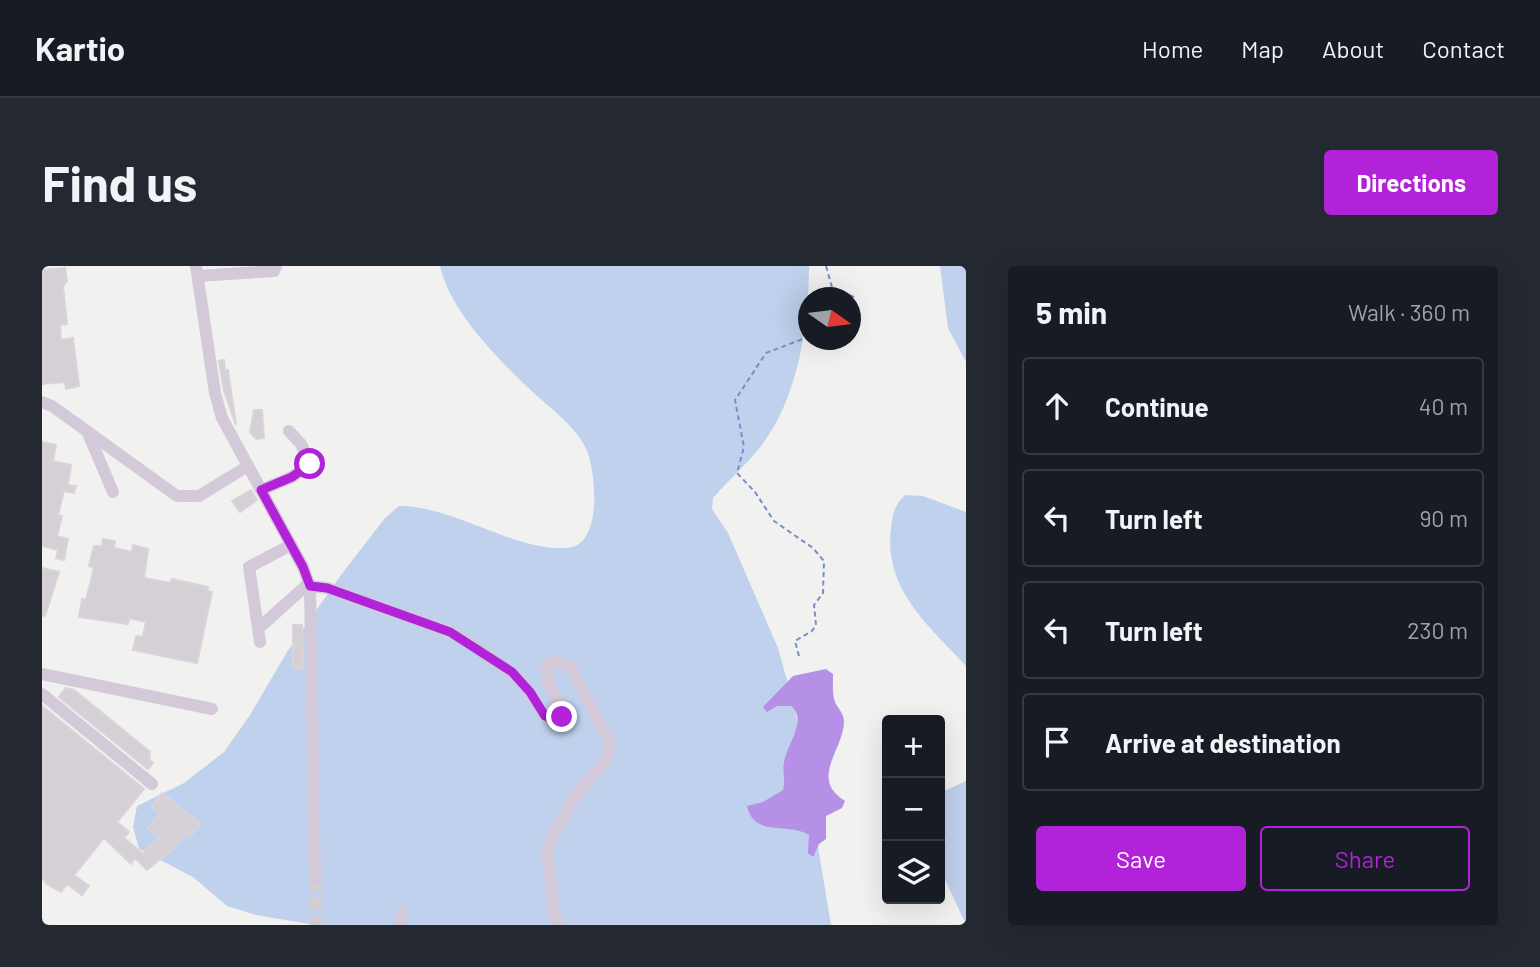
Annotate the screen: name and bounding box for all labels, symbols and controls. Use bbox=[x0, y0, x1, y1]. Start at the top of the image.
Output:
text: Kartio bbox=[35, 28, 125, 68]
text: Home bbox=[1142, 34, 1203, 63]
text: Map bbox=[1241, 34, 1284, 63]
text: About bbox=[1322, 34, 1384, 63]
text: Contact bbox=[1422, 34, 1505, 63]
button: Directions bbox=[1324, 150, 1498, 215]
text: Find us bbox=[42, 153, 197, 212]
north arrow bbox=[798, 287, 861, 350]
text: 5 min bbox=[1036, 294, 1107, 330]
text: Walk · 360 m bbox=[1348, 298, 1470, 326]
icon: ahead bbox=[1038, 387, 1076, 425]
text: Continue bbox=[1105, 391, 1209, 422]
text: 40 m bbox=[1419, 392, 1468, 420]
route start bbox=[294, 448, 325, 479]
icon: left bbox=[1038, 499, 1076, 537]
text: Turn left bbox=[1105, 503, 1203, 534]
text: 90 m bbox=[1419, 504, 1468, 532]
icon: left bbox=[1038, 611, 1076, 649]
text: Turn left bbox=[1105, 615, 1203, 646]
text: 230 m bbox=[1407, 616, 1468, 644]
route end bbox=[546, 701, 577, 732]
map controls bbox=[882, 715, 945, 904]
button: + bbox=[882, 715, 945, 778]
icon: arrive bbox=[1038, 723, 1076, 761]
text: Arrive at destination bbox=[1105, 727, 1341, 758]
button: − bbox=[882, 778, 945, 841]
button: Save bbox=[1036, 826, 1246, 891]
button: Share bbox=[1260, 826, 1470, 891]
button: layers bbox=[882, 841, 945, 904]

